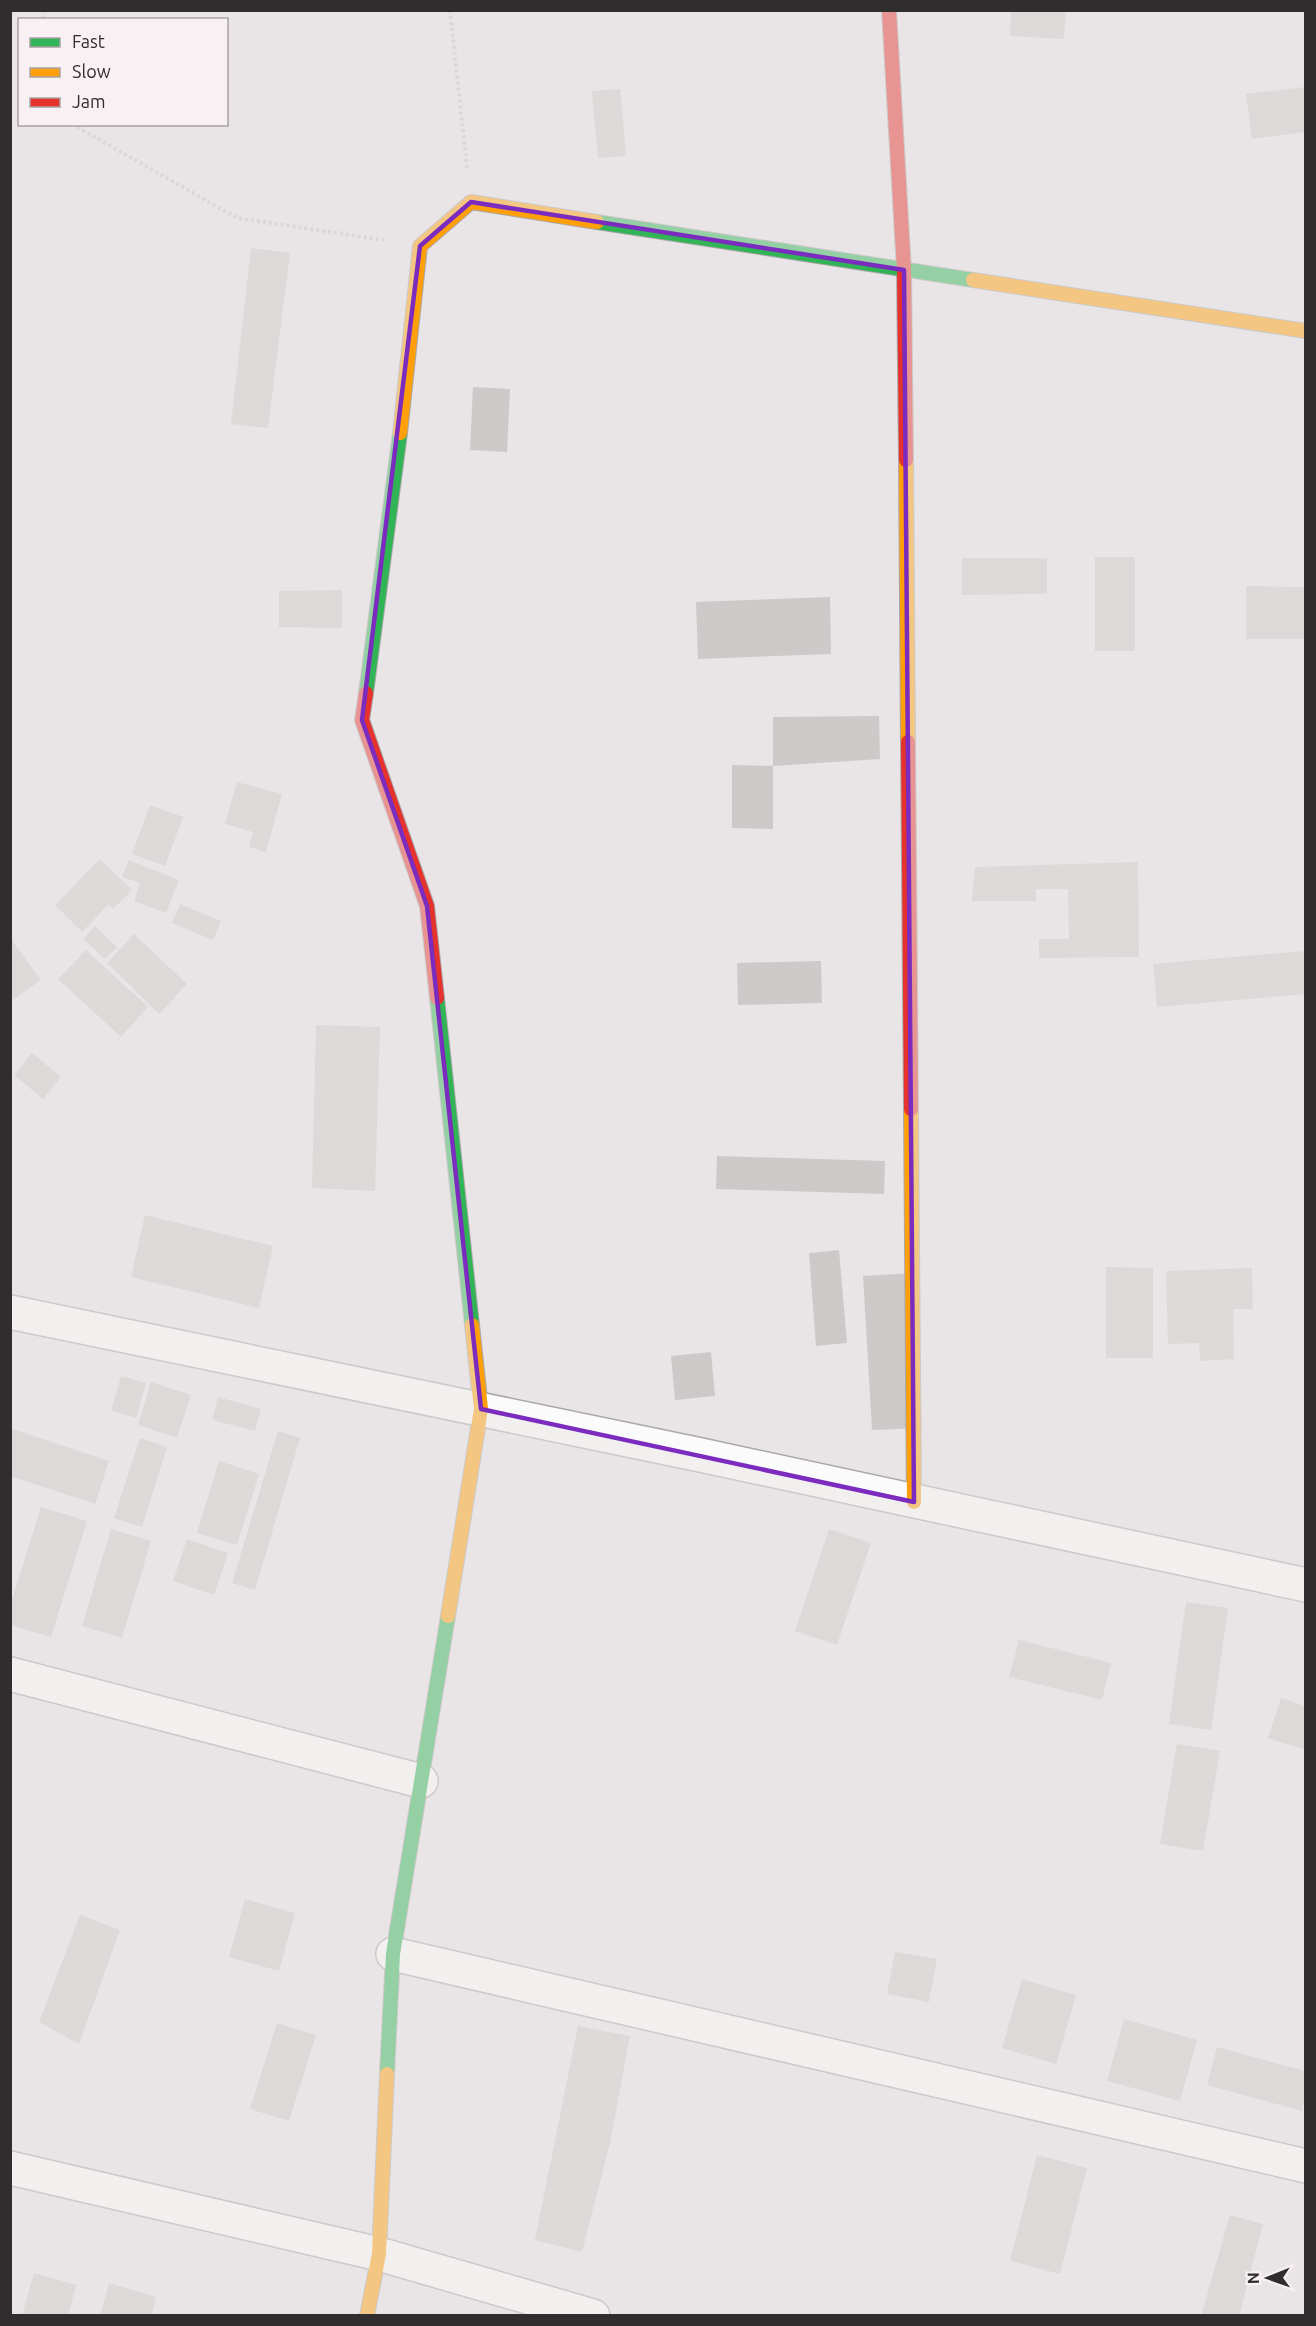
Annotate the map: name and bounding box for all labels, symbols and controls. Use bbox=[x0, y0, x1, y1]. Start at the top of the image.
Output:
legend bbox=[18, 18, 228, 126]
text: Fast bbox=[72, 31, 105, 51]
text: Slow bbox=[72, 61, 111, 81]
text: Jam bbox=[72, 91, 106, 111]
north arrow bbox=[1238, 2248, 1298, 2308]
text: N bbox=[1244, 2272, 1262, 2284]

